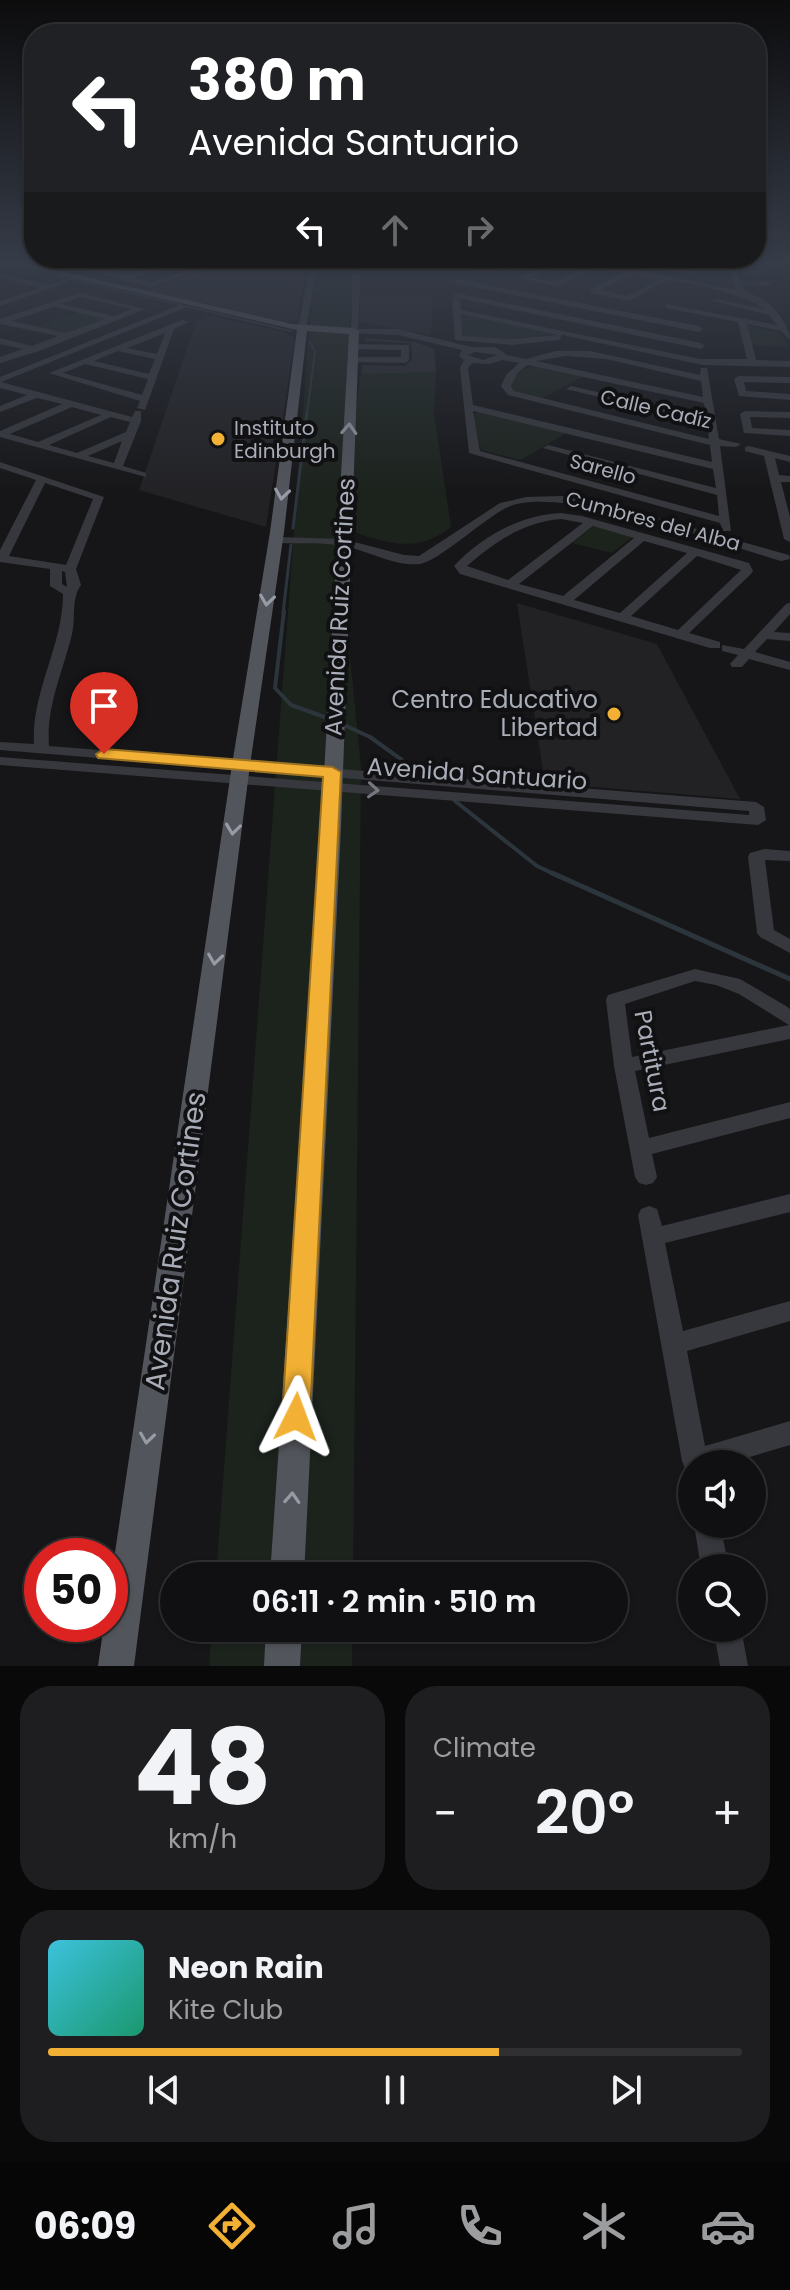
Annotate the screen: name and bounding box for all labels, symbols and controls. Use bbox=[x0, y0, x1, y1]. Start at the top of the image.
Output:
text: 380 m bbox=[188, 41, 366, 120]
icon: left bbox=[56, 56, 160, 160]
text: Avenida Santuario bbox=[188, 117, 519, 168]
icon: left bbox=[289, 208, 333, 252]
icon: ahead bbox=[373, 208, 417, 252]
icon: right bbox=[457, 208, 501, 252]
street label: Calle Cadíz bbox=[598, 383, 714, 435]
place label: Instituto Edinburgh bbox=[234, 414, 336, 465]
one-way arrow bbox=[340, 422, 357, 435]
marker: Instituto Edinburgh bbox=[209, 430, 227, 448]
street label: Sarello bbox=[567, 447, 639, 491]
street label: Avenida Ruiz Cortines bbox=[316, 477, 363, 737]
street label: Cumbres del Alba bbox=[563, 484, 743, 558]
one-way arrow bbox=[274, 487, 291, 501]
one-way arrow bbox=[259, 593, 276, 607]
pin bbox=[70, 672, 138, 754]
place label: Centro Educativo Libertad bbox=[392, 683, 598, 744]
icon: arrive bbox=[82, 684, 126, 728]
marker: Centro Educativo Libertad bbox=[605, 705, 623, 723]
street label: Avenida Santuario bbox=[366, 749, 588, 798]
one-way arrow bbox=[367, 781, 380, 798]
one-way arrow bbox=[225, 822, 242, 836]
one-way arrow bbox=[207, 952, 224, 966]
street label: Partitura bbox=[626, 1007, 679, 1115]
street label: Avenida Ruiz Cortines bbox=[135, 1089, 216, 1393]
position arrow bbox=[254, 1375, 338, 1459]
one-way arrow bbox=[139, 1431, 156, 1445]
map controls bbox=[678, 1450, 766, 1642]
button: sound bbox=[678, 1450, 766, 1538]
one-way arrow bbox=[283, 1491, 300, 1504]
speed limit sign: 50 bbox=[24, 1538, 128, 1642]
button: search bbox=[678, 1554, 766, 1642]
text: 06:11 · 2 min · 510 m bbox=[251, 1580, 537, 1623]
text: 48 bbox=[134, 1695, 271, 1840]
text: Climate bbox=[433, 1730, 536, 1766]
text: 20° bbox=[535, 1771, 635, 1855]
text: − bbox=[433, 1783, 457, 1844]
text: + bbox=[712, 1783, 742, 1844]
text: km/h bbox=[168, 1821, 237, 1857]
text: Neon Rain bbox=[168, 1946, 324, 1989]
text: Kite Club bbox=[168, 1992, 283, 2028]
icon: previous bbox=[142, 2068, 186, 2112]
icon: pause bbox=[373, 2068, 417, 2112]
icon: next bbox=[604, 2068, 648, 2112]
icon: directions bbox=[204, 2198, 260, 2254]
icon: music bbox=[328, 2198, 384, 2254]
icon: phone bbox=[452, 2198, 508, 2254]
icon: climate bbox=[576, 2198, 632, 2254]
icon: car bbox=[700, 2198, 756, 2254]
text: 06:09 bbox=[34, 2201, 136, 2252]

